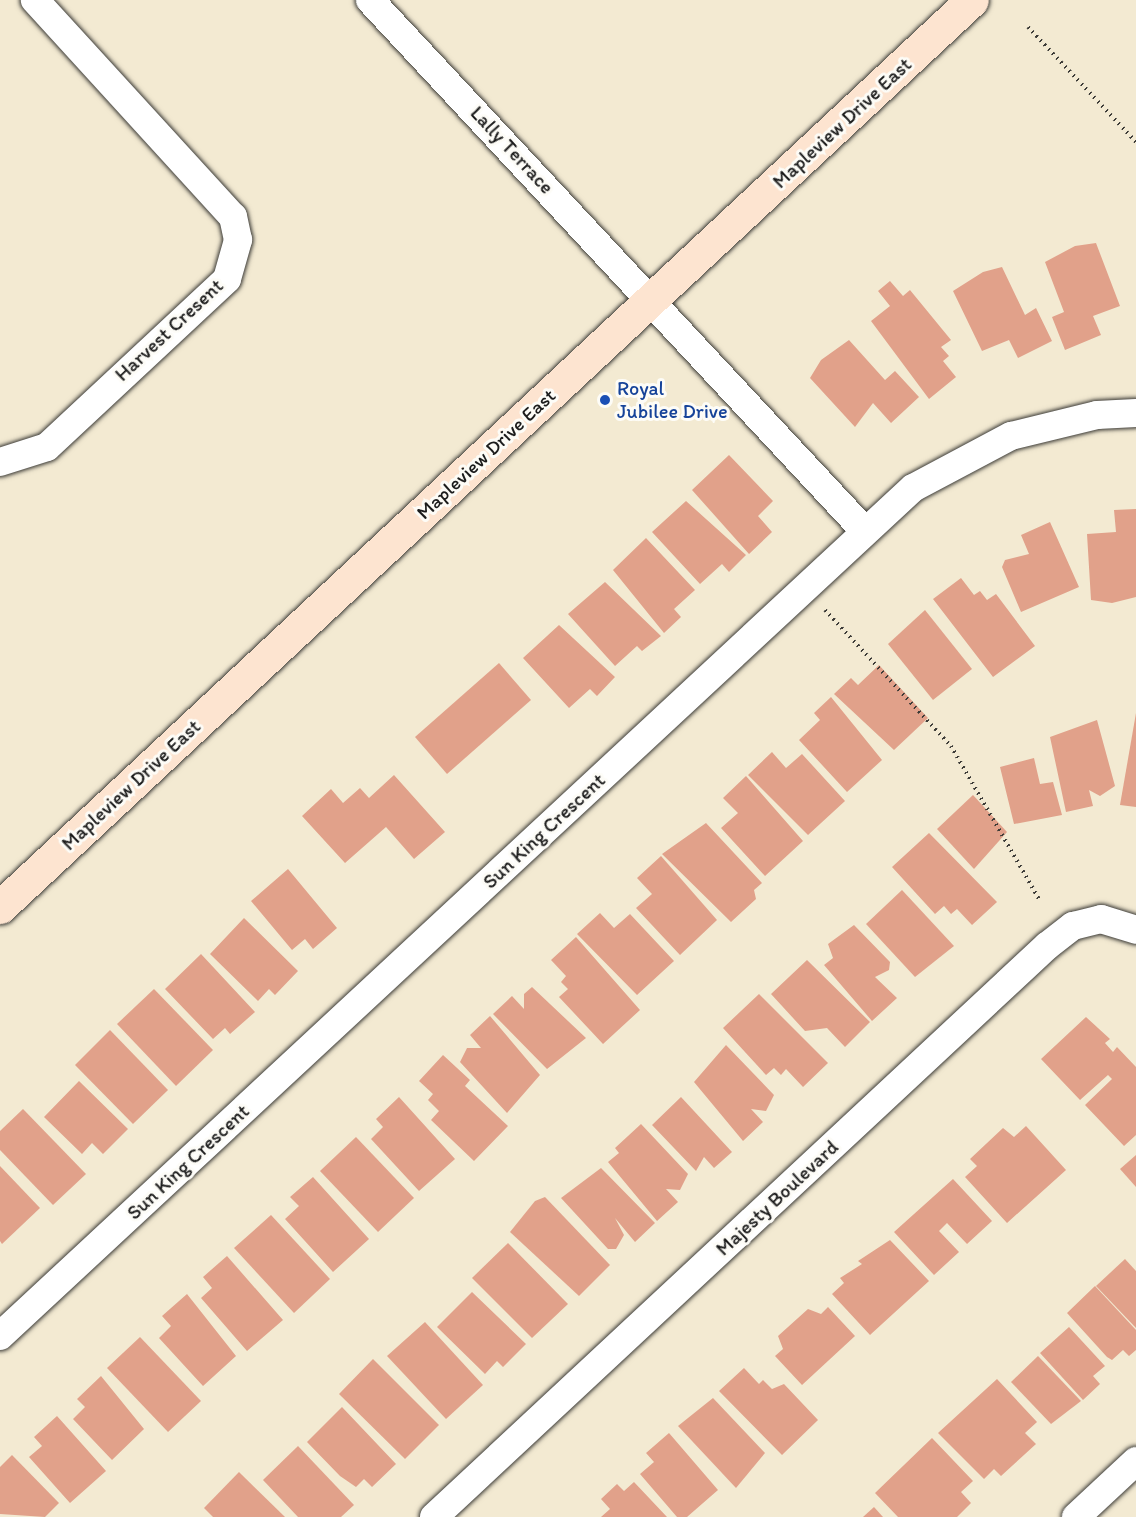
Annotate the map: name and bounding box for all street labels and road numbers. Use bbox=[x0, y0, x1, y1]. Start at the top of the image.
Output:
street label: Mapleview Drive East bbox=[768, 52, 916, 194]
street label: Lally Terrace bbox=[466, 102, 558, 198]
street label: Harvest Cresent bbox=[110, 274, 228, 386]
street label: Mapleview Drive East bbox=[412, 383, 560, 525]
street label: Mapleview Drive East bbox=[57, 714, 205, 856]
street label: Sun King Crescent bbox=[478, 768, 610, 894]
street label: Sun King Crescent bbox=[122, 1099, 254, 1225]
street label: Majesty Boulevard bbox=[711, 1135, 843, 1261]

